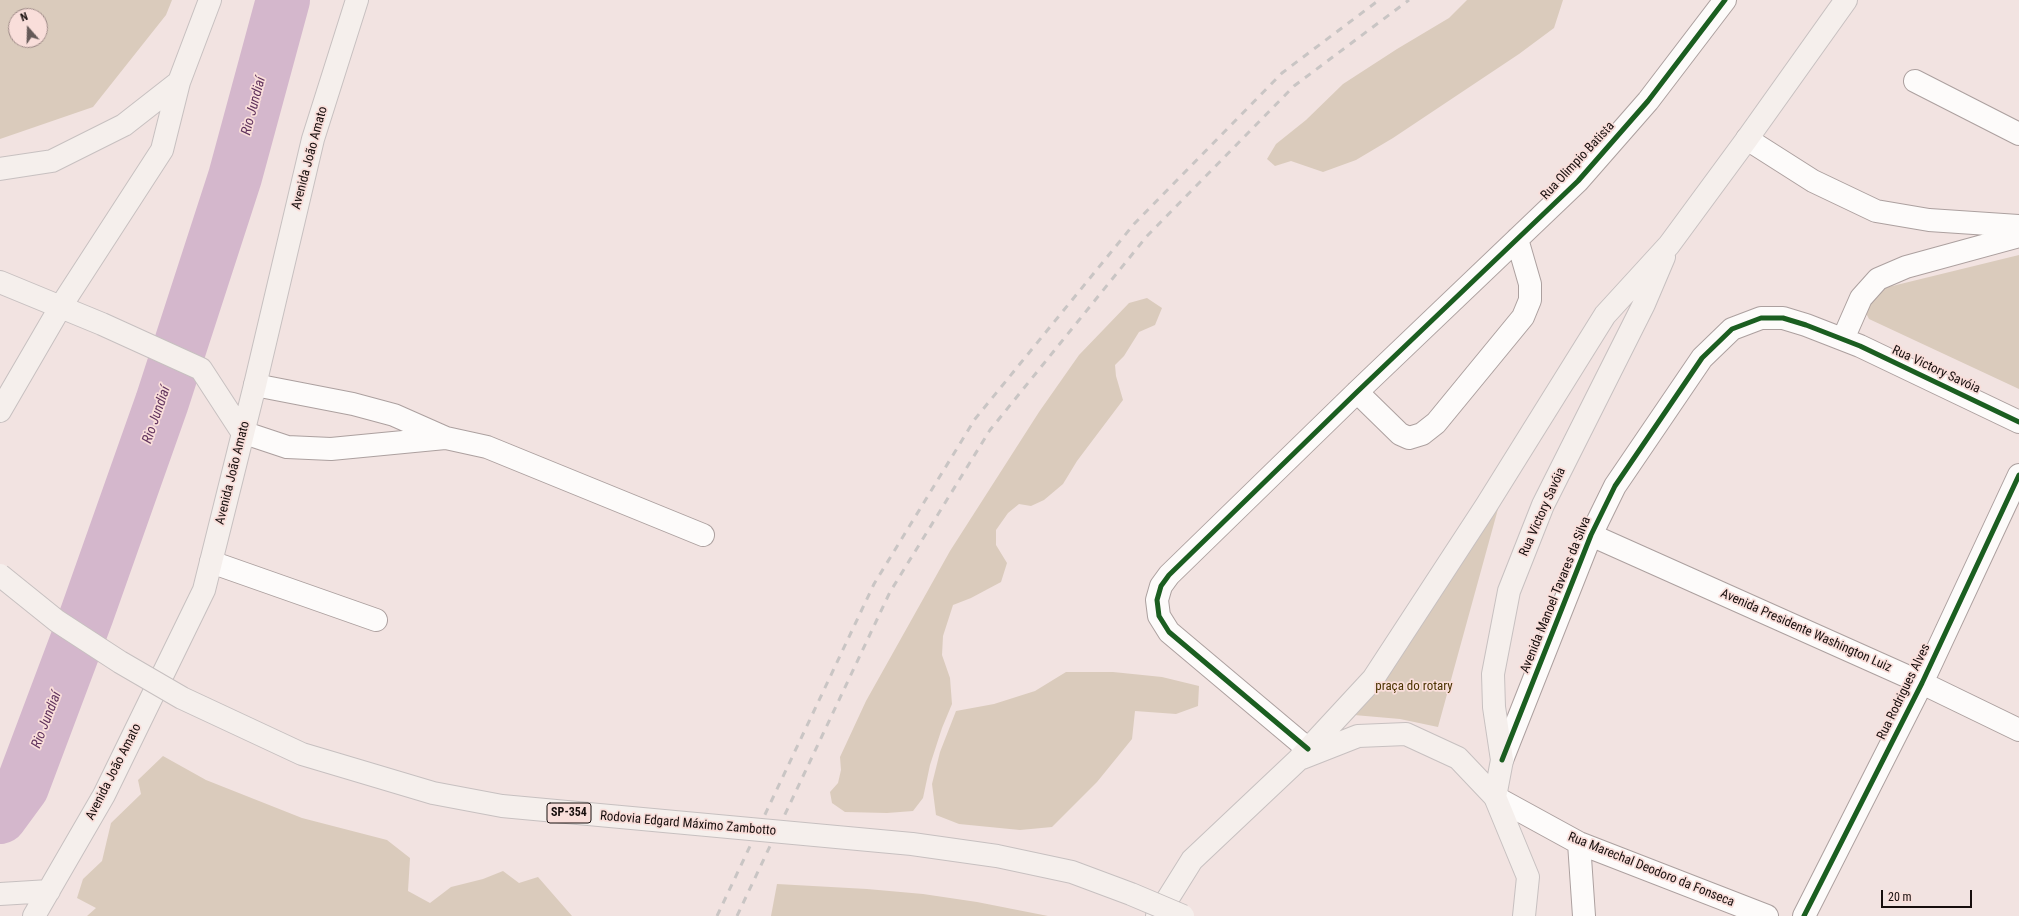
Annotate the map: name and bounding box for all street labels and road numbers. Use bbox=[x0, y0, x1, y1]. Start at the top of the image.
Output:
street label: Avenida João Amato bbox=[289, 105, 331, 211]
street label: Rua Olimpio Batista bbox=[1538, 119, 1618, 203]
street label: Rua Victory Savóia bbox=[1889, 343, 1983, 397]
street label: Avenida João Amato bbox=[213, 420, 253, 526]
street label: Rua Victory Savóia bbox=[1516, 465, 1570, 559]
street label: Avenida Manoel Tavares da Silva bbox=[1517, 514, 1595, 676]
street label: Avenida Presidente Washington Luiz bbox=[1718, 586, 1894, 676]
street label: Rua Rodrigues Alves bbox=[1874, 641, 1934, 743]
street label: Avenida João Amato bbox=[83, 721, 145, 823]
road number: SP-354 bbox=[547, 803, 591, 823]
street label: Rodovia Edgard Máximo Zambotto bbox=[599, 809, 777, 839]
street label: Rua Marechal Deodoro da Fonseca bbox=[1566, 829, 1736, 911]

